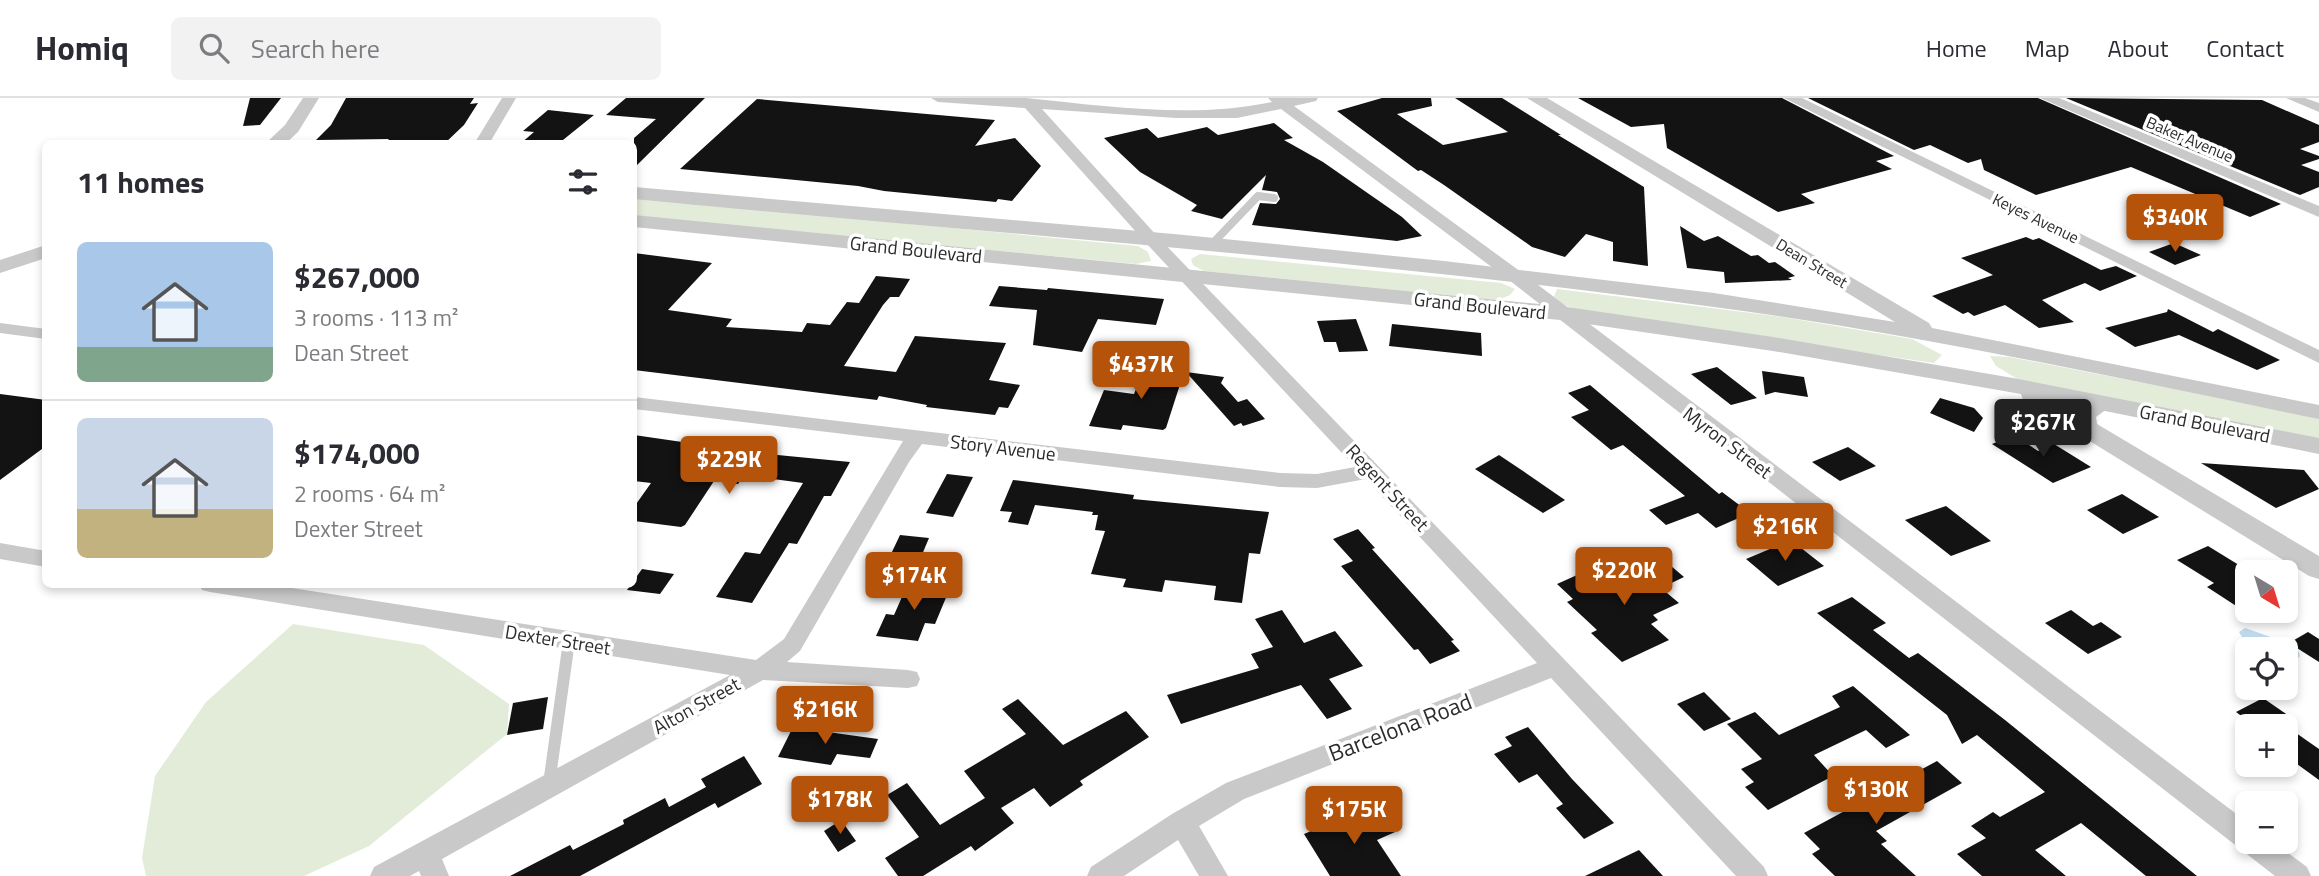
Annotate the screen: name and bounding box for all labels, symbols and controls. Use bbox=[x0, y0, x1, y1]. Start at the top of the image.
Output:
search box bbox=[171, 17, 661, 80]
text: Homiq bbox=[35, 23, 129, 73]
icon: search bbox=[195, 29, 233, 67]
text: Search here bbox=[251, 29, 380, 68]
text: Home bbox=[1926, 30, 1987, 66]
text: Map bbox=[2025, 30, 2070, 66]
text: About bbox=[2108, 30, 2168, 66]
text: Contact bbox=[2206, 30, 2284, 66]
street label: Baker Avenue bbox=[2143, 110, 2237, 168]
text: 11 homes bbox=[77, 159, 204, 205]
icon: filters bbox=[564, 163, 602, 201]
street label: Keyes Avenue bbox=[1989, 187, 2083, 249]
pin: $340K bbox=[2126, 194, 2224, 254]
text: $340K bbox=[2142, 199, 2208, 234]
street label: Grand Boulevard bbox=[848, 228, 984, 270]
street label: Dean Street bbox=[1772, 232, 1853, 294]
text: $267,000 bbox=[294, 254, 420, 300]
icon: home bbox=[133, 270, 217, 354]
street label: Grand Boulevard bbox=[1412, 284, 1548, 326]
text: 3 rooms · 113 m² bbox=[294, 300, 458, 335]
text: Dean Street bbox=[294, 335, 409, 370]
pin: $437K bbox=[1092, 342, 1190, 401]
text: $437K bbox=[1108, 346, 1174, 381]
street label: Grand Boulevard bbox=[2137, 396, 2273, 450]
street label: Myron Street bbox=[1677, 399, 1779, 485]
pin: $267K bbox=[1994, 400, 2092, 459]
text: $267K bbox=[2010, 404, 2076, 439]
street label: Story Avenue bbox=[949, 426, 1057, 468]
text: $174,000 bbox=[294, 430, 420, 476]
pin: $229K bbox=[680, 436, 778, 496]
street label: Regent Street bbox=[1340, 437, 1436, 538]
text: $229K bbox=[696, 441, 762, 476]
icon: home bbox=[133, 446, 217, 530]
text: 2 rooms · 64 m² bbox=[294, 476, 445, 511]
pin: $216K bbox=[1736, 504, 1834, 563]
text: $216K bbox=[1752, 508, 1818, 543]
text: Dexter Street bbox=[294, 511, 423, 546]
pin: $220K bbox=[1575, 547, 1673, 607]
pin: $174K bbox=[865, 552, 963, 612]
text: $220K bbox=[1591, 552, 1657, 587]
text: $174K bbox=[881, 557, 947, 592]
north arrow bbox=[2235, 560, 2298, 623]
map controls bbox=[2235, 560, 2298, 854]
street label: Dexter Street bbox=[503, 616, 613, 662]
button: locate bbox=[2235, 637, 2298, 700]
street label: Alton Street bbox=[647, 669, 745, 741]
street label: Barcelona Road bbox=[1323, 684, 1477, 770]
pin: $216K bbox=[776, 686, 874, 746]
text: $216K bbox=[792, 691, 858, 726]
button: + bbox=[2235, 714, 2298, 777]
pin: $130K bbox=[1827, 766, 1925, 826]
text: $130K bbox=[1843, 771, 1909, 806]
pin: $178K bbox=[791, 776, 889, 836]
text: $178K bbox=[807, 781, 873, 816]
pin: $175K bbox=[1305, 786, 1403, 846]
text: $175K bbox=[1321, 791, 1387, 826]
button: − bbox=[2235, 791, 2298, 854]

